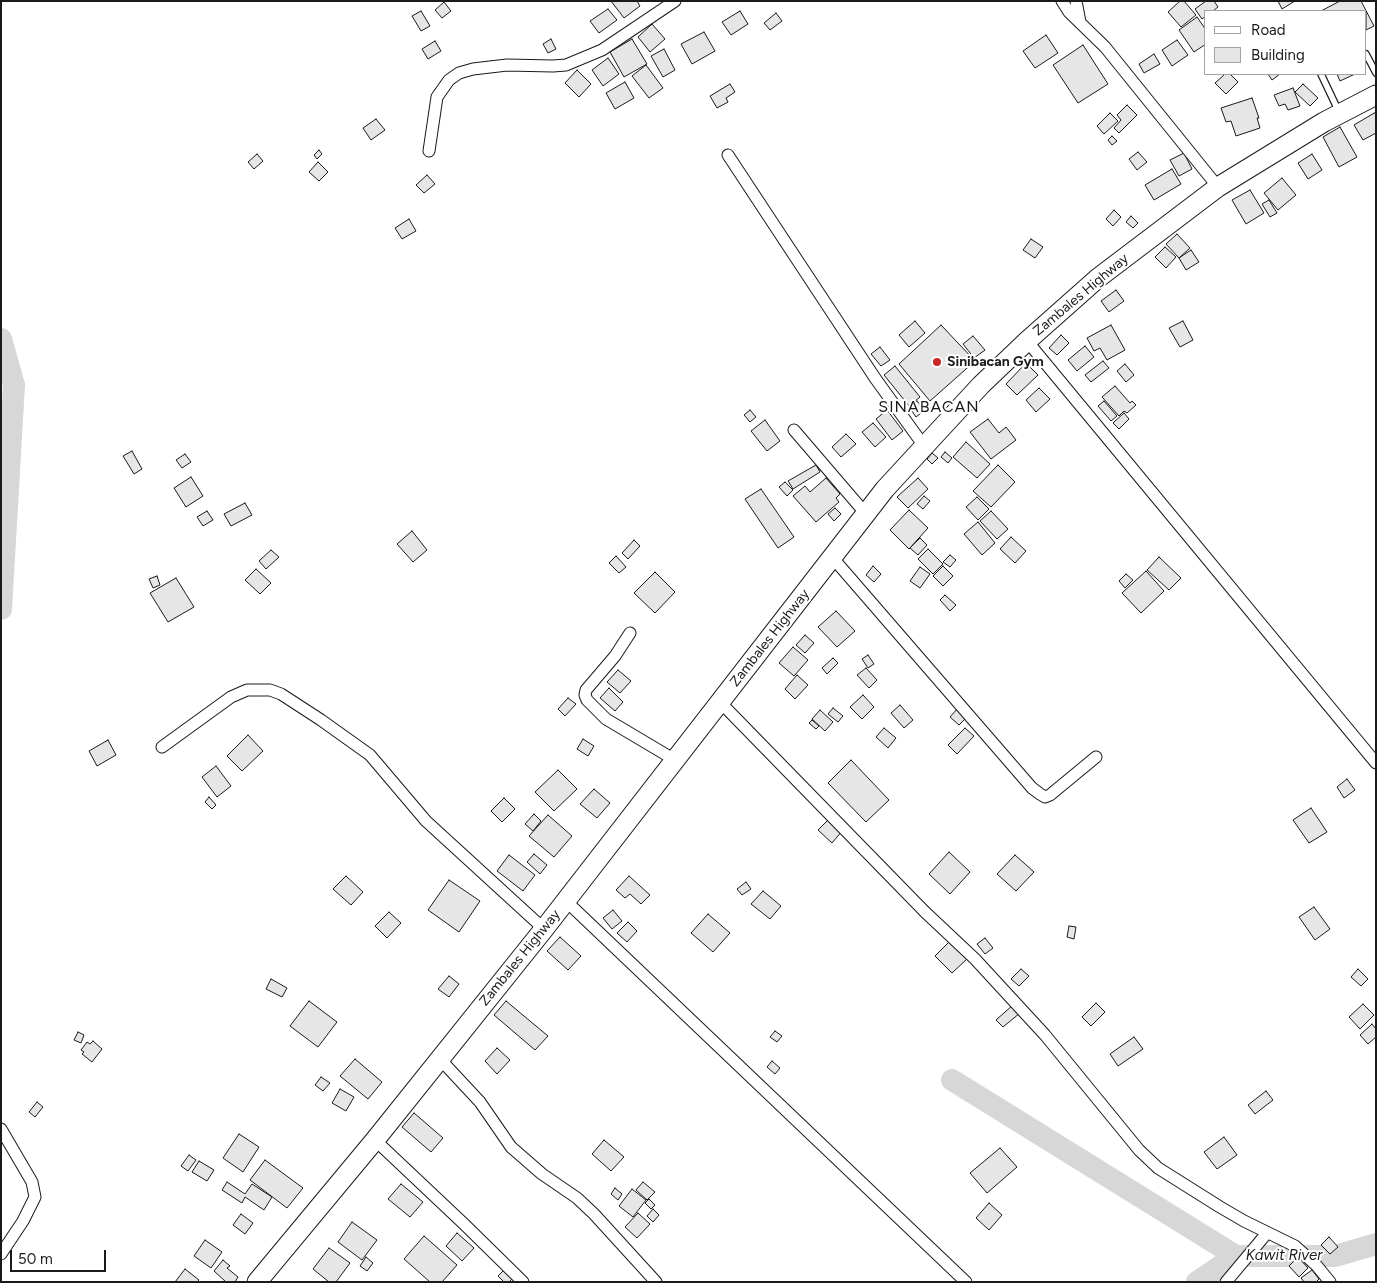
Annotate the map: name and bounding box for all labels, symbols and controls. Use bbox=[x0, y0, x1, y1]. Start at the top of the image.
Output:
legend bbox=[1204, 10, 1367, 75]
text: Road bbox=[1251, 21, 1286, 39]
text: Building bbox=[1251, 46, 1305, 64]
street label: Zambales Highway bbox=[1030, 250, 1132, 340]
place label: Sinibacan Gym bbox=[947, 354, 1044, 370]
marker: Sinibacan Gym bbox=[931, 356, 943, 368]
district label: SINABACAN bbox=[877, 397, 981, 417]
street label: Zambales Highway bbox=[727, 586, 813, 690]
street label: Zambales Highway bbox=[476, 906, 564, 1010]
scale bar bbox=[12, 1240, 109, 1272]
water label: Kawit River bbox=[1246, 1247, 1322, 1265]
text: 50 m bbox=[18, 1250, 53, 1268]

